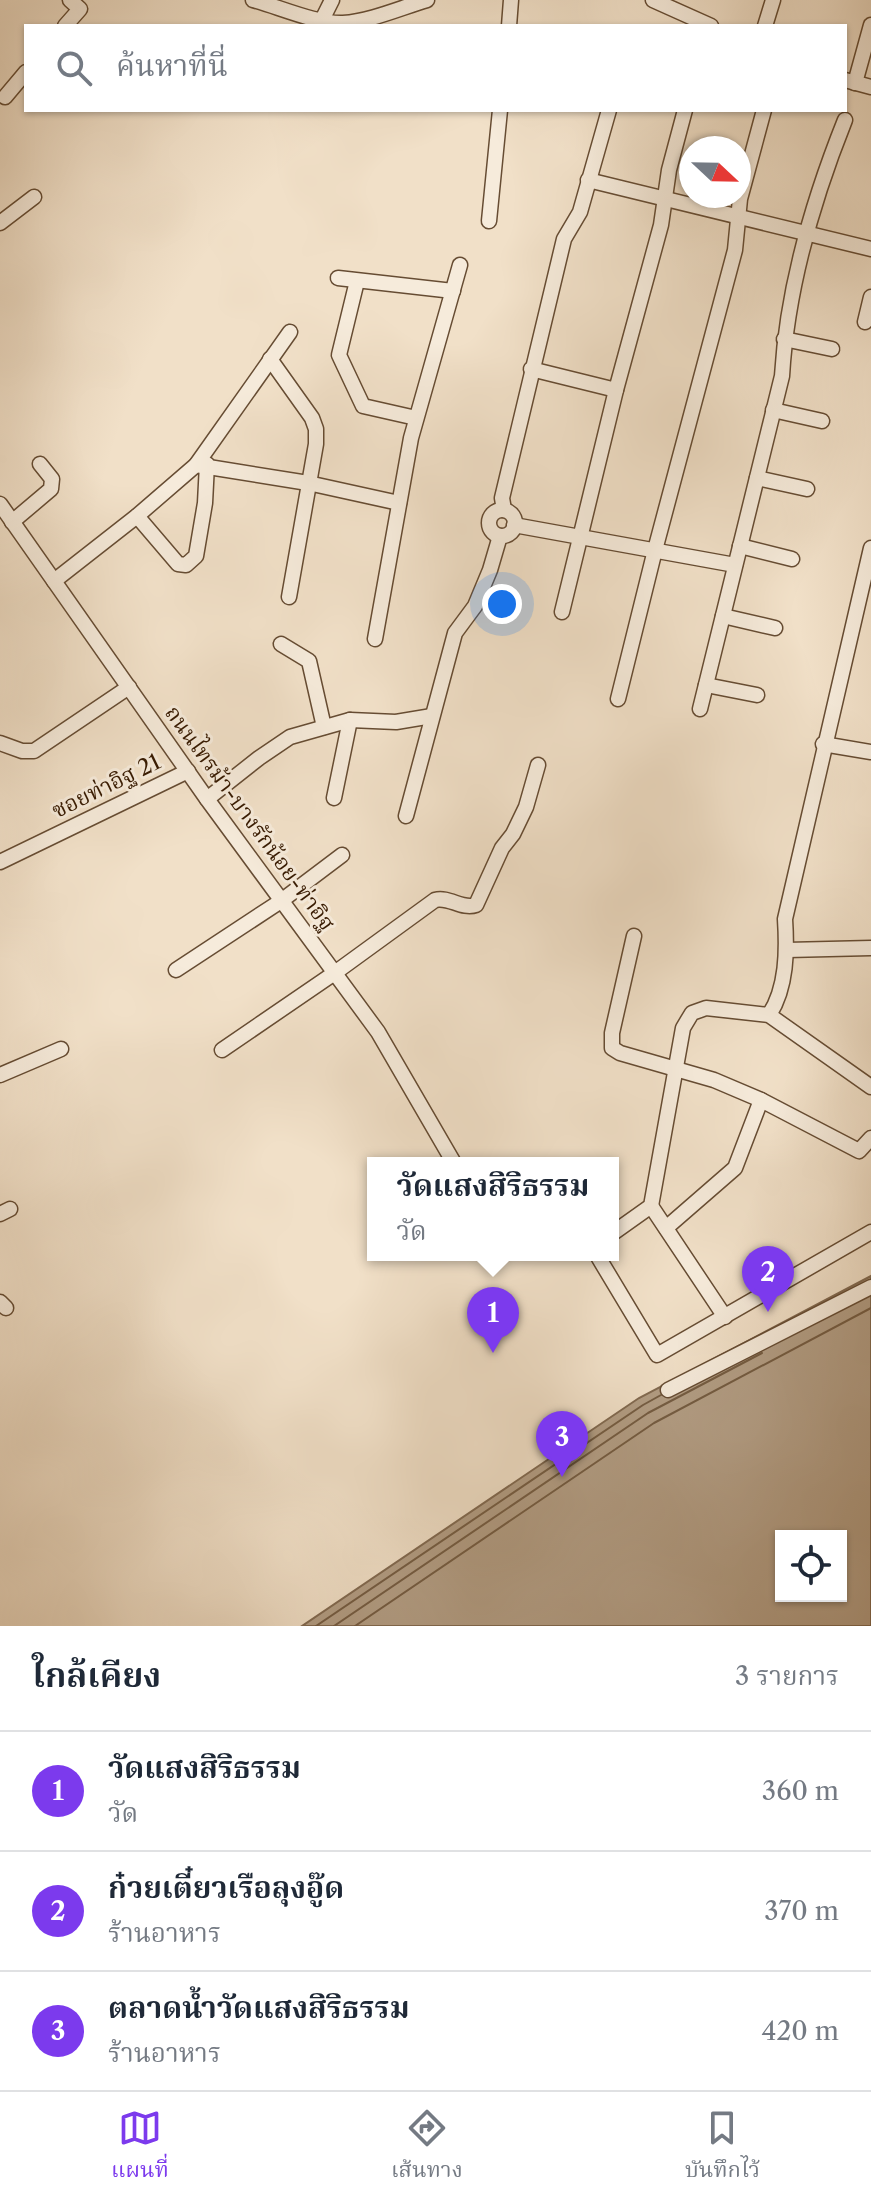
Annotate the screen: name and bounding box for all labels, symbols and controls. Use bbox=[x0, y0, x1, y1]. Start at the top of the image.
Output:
search box bbox=[24, 24, 847, 112]
icon: search bbox=[52, 46, 96, 90]
text: ค้นหาที่นี่ bbox=[116, 47, 228, 84]
north arrow bbox=[679, 136, 751, 208]
your location bbox=[482, 584, 522, 624]
street label: ถนนไทรม้า-บางรักน้อย-ท่าอิฐ bbox=[159, 700, 342, 936]
street label: ซอยท่าอิฐ 21 bbox=[47, 748, 165, 824]
popup bbox=[367, 1157, 619, 1261]
text: วัดแสงสิริธรรม bbox=[397, 1167, 589, 1204]
text: วัด bbox=[397, 1215, 427, 1247]
pin: 2 bbox=[742, 1246, 794, 1312]
pin: 1 bbox=[467, 1287, 519, 1353]
pin: 3 bbox=[536, 1411, 588, 1477]
map controls bbox=[775, 1530, 847, 1602]
button: locate bbox=[775, 1530, 847, 1602]
text: ใกล้เคียง bbox=[32, 1654, 161, 1696]
text: 3 รายการ bbox=[735, 1660, 839, 1692]
text: วัดแสงสิริธรรม bbox=[108, 1749, 301, 1786]
text: 1 bbox=[52, 1775, 64, 1807]
text: 360 m bbox=[762, 1775, 839, 1807]
text: วัด bbox=[108, 1797, 138, 1829]
text: ก๋วยเตี๋ยวเรือลุงอู๊ด bbox=[108, 1869, 344, 1906]
text: 2 bbox=[50, 1895, 66, 1927]
text: 370 m bbox=[764, 1895, 839, 1927]
text: ร้านอาหาร bbox=[108, 1917, 221, 1949]
text: ตลาดน้ำวัดแสงสิริธรรม bbox=[108, 1989, 410, 2026]
text: 3 bbox=[51, 2015, 65, 2047]
text: 420 m bbox=[761, 2015, 839, 2047]
text: ร้านอาหาร bbox=[108, 2037, 221, 2069]
tab: แผนที่ bbox=[111, 2106, 169, 2189]
tab: เส้นทาง bbox=[391, 2106, 463, 2189]
tab: บันทึกไว้ bbox=[685, 2106, 760, 2189]

